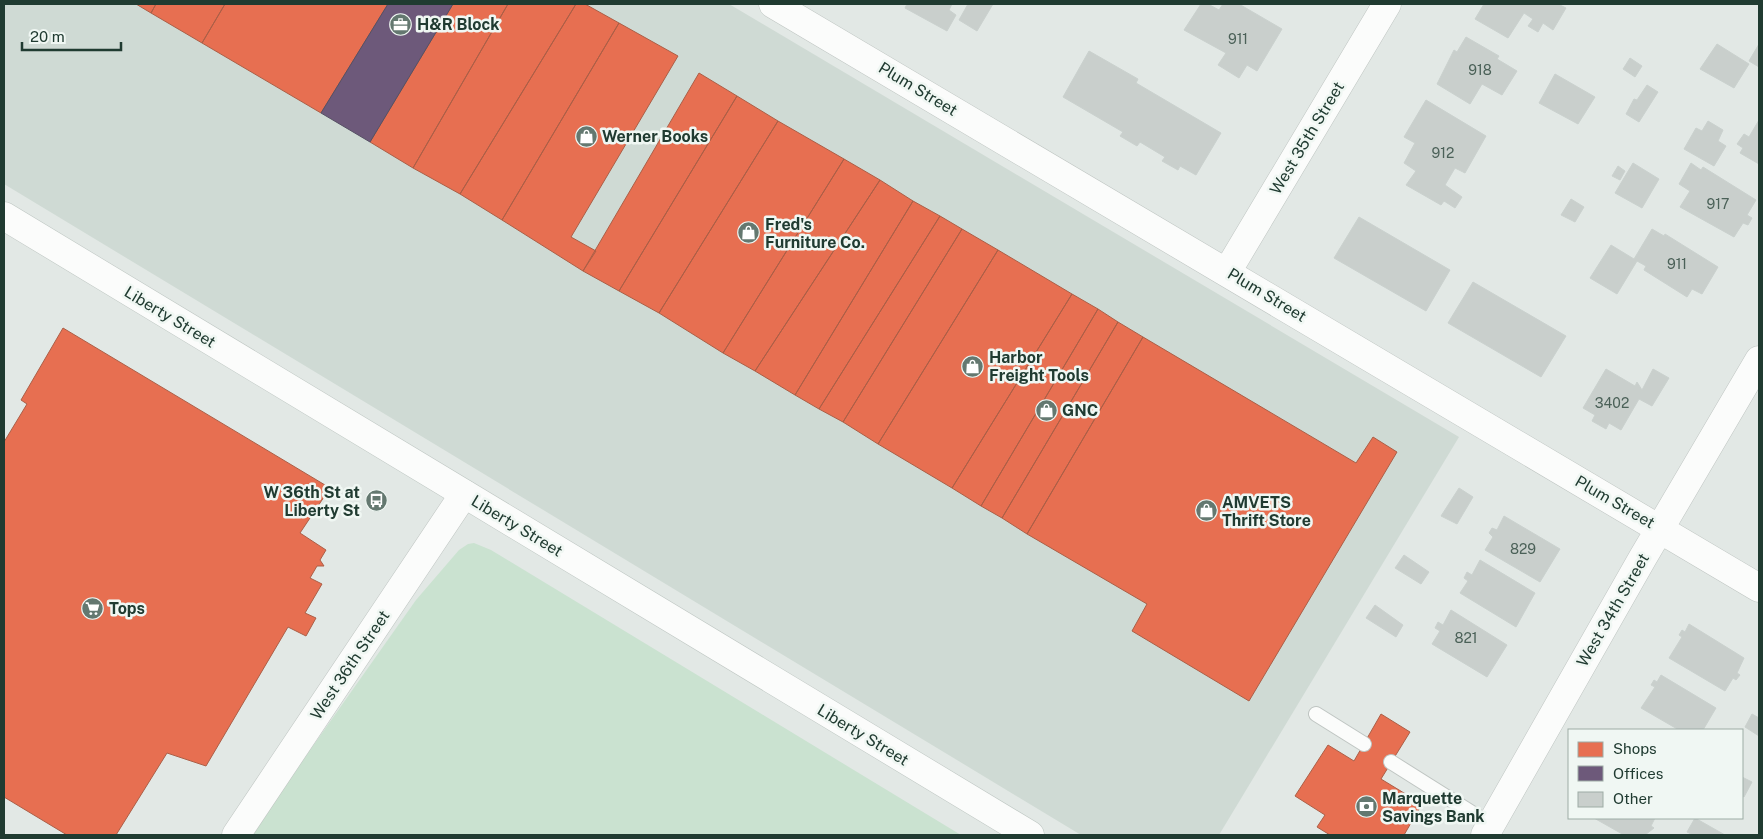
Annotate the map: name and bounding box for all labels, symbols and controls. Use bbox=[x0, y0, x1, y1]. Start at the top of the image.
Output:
office icon: H&R Block bbox=[389, 12, 413, 36]
place label: H&R Block bbox=[417, 15, 500, 34]
scale bar bbox=[22, 20, 121, 52]
text: 20 m bbox=[30, 28, 65, 45]
house number: 911 bbox=[1228, 31, 1248, 47]
street label: Plum Street bbox=[875, 58, 961, 120]
house number: 918 bbox=[1468, 62, 1492, 78]
street label: West 35th Street bbox=[1266, 78, 1348, 198]
shop icon: Werner Books bbox=[574, 124, 598, 148]
place label: Werner Books bbox=[602, 127, 708, 146]
house number: 912 bbox=[1432, 145, 1454, 161]
house number: 917 bbox=[1707, 196, 1729, 212]
place label: Fred's Furniture Co. bbox=[765, 215, 865, 252]
shop icon: Fred's Furniture Co. bbox=[737, 221, 761, 245]
house number: 911 bbox=[1667, 256, 1687, 272]
street label: Plum Street bbox=[1224, 264, 1310, 326]
street label: Liberty Street bbox=[121, 282, 219, 352]
place label: Harbor Freight Tools bbox=[989, 348, 1089, 385]
shop icon: Harbor Freight Tools bbox=[961, 354, 985, 378]
house number: 3402 bbox=[1595, 395, 1629, 411]
shop icon: GNC bbox=[1034, 398, 1058, 422]
place label: GNC bbox=[1062, 401, 1098, 420]
street label: Plum Street bbox=[1572, 472, 1658, 532]
place label: W 36th St at Liberty St bbox=[263, 483, 360, 520]
bus stop icon: W 36th St at Liberty St bbox=[364, 489, 388, 513]
street label: Liberty Street bbox=[468, 491, 566, 561]
place label: AMVETS Thrift Store bbox=[1222, 493, 1311, 530]
shop icon: AMVETS Thrift Store bbox=[1194, 499, 1218, 523]
house number: 829 bbox=[1510, 541, 1536, 557]
street label: West 34th Street bbox=[1573, 550, 1653, 670]
supermarket icon: Tops bbox=[81, 596, 105, 620]
place label: Tops bbox=[109, 599, 145, 618]
street label: West 36th Street bbox=[306, 607, 394, 723]
house number: 821 bbox=[1454, 630, 1478, 646]
street label: Liberty Street bbox=[814, 700, 912, 770]
legend bbox=[1568, 729, 1743, 819]
text: Shops bbox=[1613, 740, 1657, 757]
text: Offices bbox=[1613, 765, 1663, 782]
place label: Marquette Savings Bank bbox=[1382, 789, 1484, 826]
text: Other bbox=[1613, 790, 1653, 807]
bank icon: Marquette Savings Bank bbox=[1354, 795, 1378, 819]

